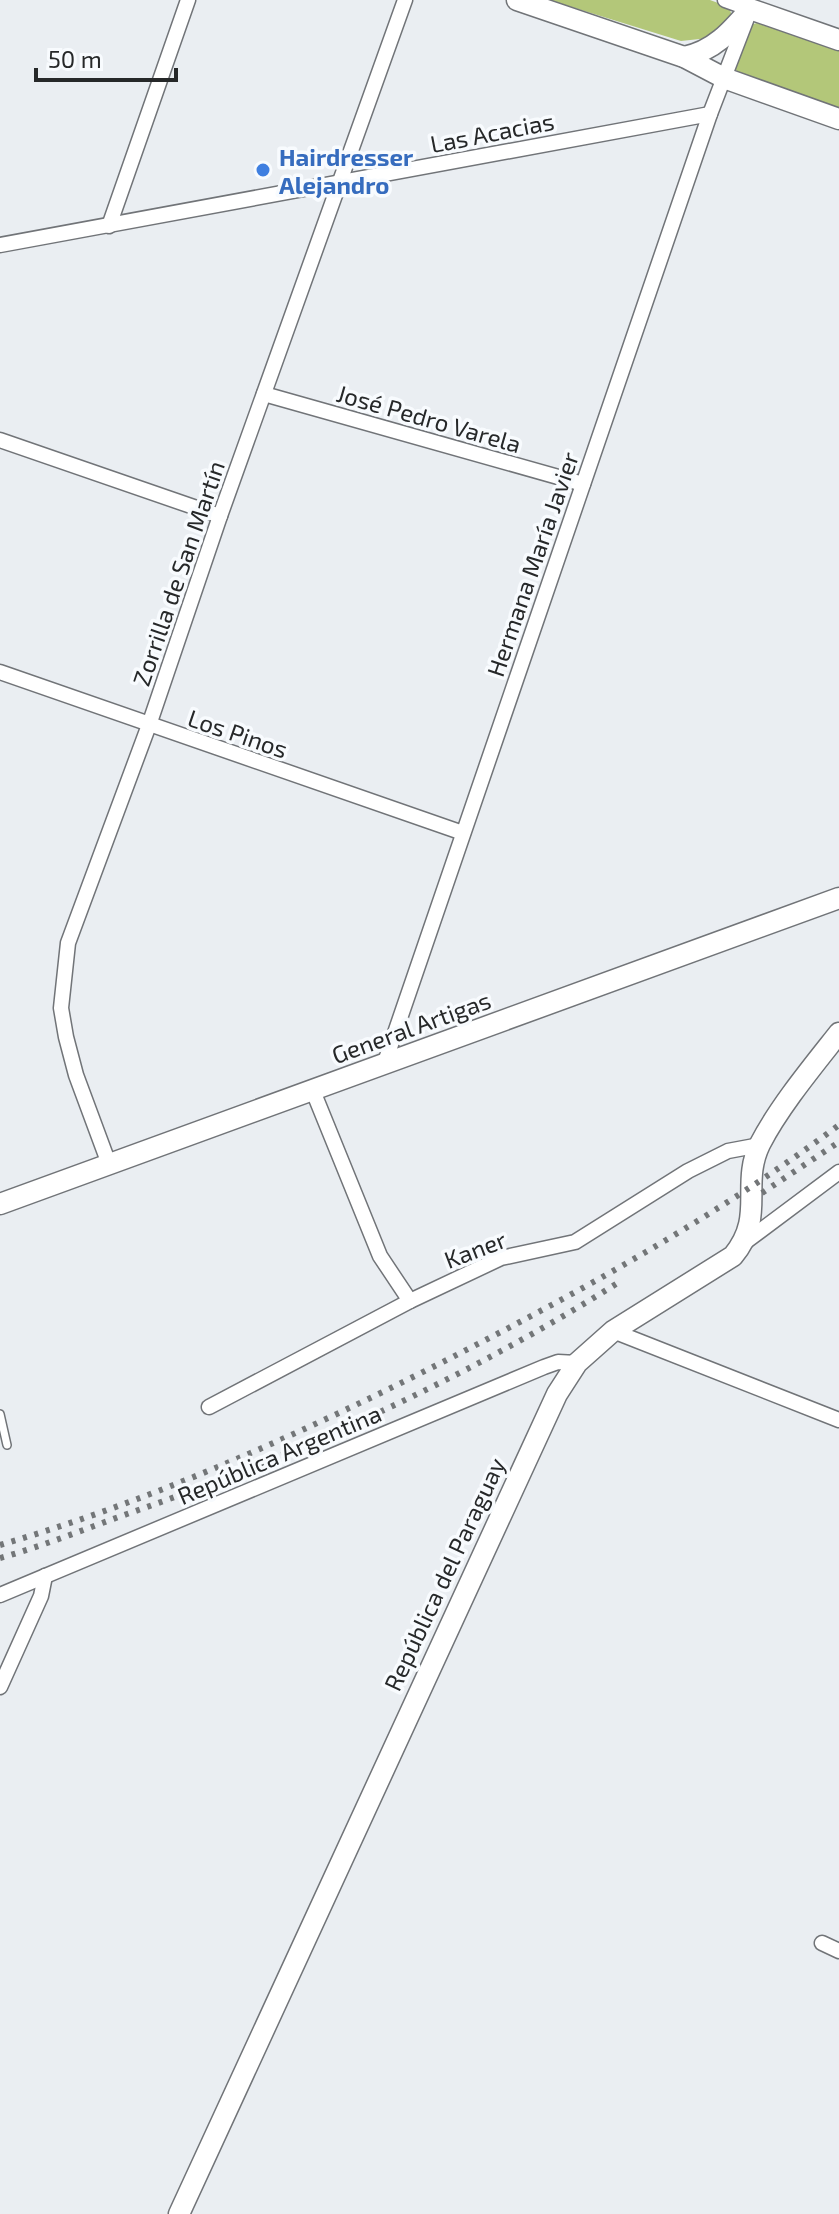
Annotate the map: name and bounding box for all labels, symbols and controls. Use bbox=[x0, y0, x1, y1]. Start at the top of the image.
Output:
scale bar bbox=[36, 32, 176, 82]
text: 50 m bbox=[48, 44, 102, 73]
street label: Las Acacias bbox=[428, 106, 556, 158]
place label: Hairdresser Alejandro bbox=[279, 142, 414, 199]
marker: Hairdresser Alejandro bbox=[254, 161, 272, 179]
street label: José Pedro Varela bbox=[334, 378, 524, 458]
street label: Hermana María Javier bbox=[480, 448, 584, 680]
street label: Zorrilla de San Martín bbox=[126, 457, 230, 689]
street label: Los Pinos bbox=[184, 702, 292, 764]
street label: General Artigas bbox=[327, 985, 495, 1069]
street label: Kaner bbox=[440, 1224, 510, 1274]
street label: República Argentina bbox=[173, 1398, 385, 1510]
street label: República del Paraguay bbox=[377, 1453, 511, 1695]

